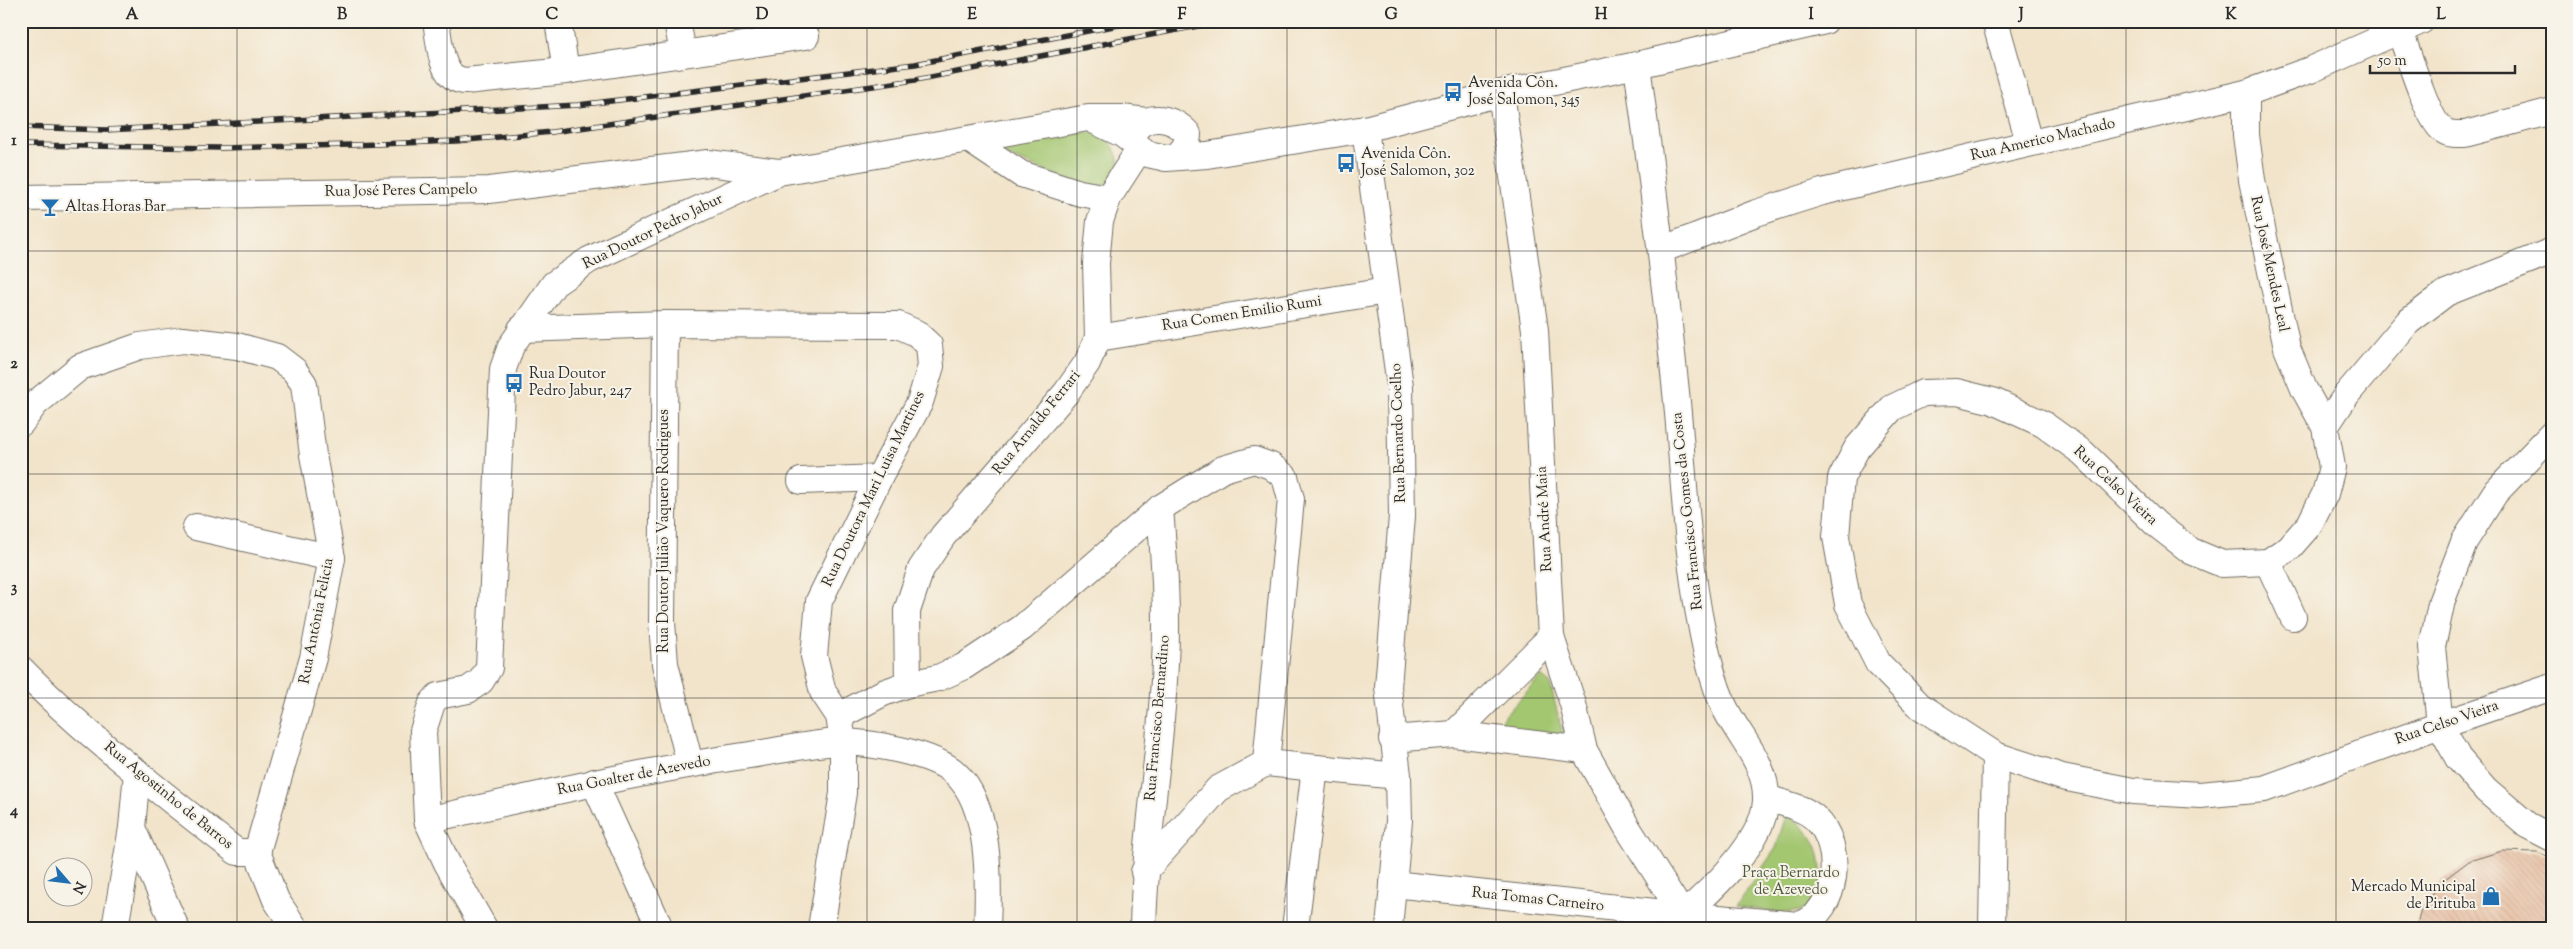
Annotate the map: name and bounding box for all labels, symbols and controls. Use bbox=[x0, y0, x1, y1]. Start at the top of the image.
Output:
text: A bbox=[126, 4, 139, 27]
text: B bbox=[337, 4, 347, 27]
text: C bbox=[546, 4, 559, 27]
text: D bbox=[756, 4, 769, 27]
text: E bbox=[967, 4, 977, 27]
text: F bbox=[1178, 4, 1187, 27]
text: G bbox=[1384, 4, 1398, 27]
text: H bbox=[1595, 4, 1608, 27]
text: I bbox=[1808, 4, 1814, 27]
text: J bbox=[2017, 4, 2024, 27]
text: K bbox=[2225, 4, 2237, 27]
text: L bbox=[2436, 4, 2446, 27]
scale bar bbox=[2370, 42, 2516, 74]
text: 50 m bbox=[2377, 51, 2407, 72]
place label: Avenida Côn. José Salomon, 345 bbox=[1467, 73, 1580, 111]
bus stop icon: Avenida Côn. José Salomon, 345 bbox=[1442, 81, 1464, 103]
street label: Rua Americo Machado bbox=[1969, 113, 2117, 167]
text: 1 bbox=[11, 130, 17, 153]
place label: Avenida Côn. José Salomon, 302 bbox=[1360, 144, 1475, 182]
bus stop icon: Avenida Côn. José Salomon, 302 bbox=[1335, 152, 1357, 174]
street label: Rua José Peres Campelo bbox=[324, 179, 478, 203]
street label: Rua Doutor Pedro Jabur bbox=[579, 189, 727, 275]
street label: Rua José Mendes Leal bbox=[2244, 194, 2294, 334]
bar icon: Altas Horas Bar bbox=[39, 196, 61, 218]
place label: Altas Horas Bar bbox=[65, 197, 166, 218]
street label: Rua Comen Emilio Rumi bbox=[1161, 291, 1323, 337]
text: 2 bbox=[10, 353, 18, 376]
street label: Rua Bernardo Coelho bbox=[1386, 363, 1412, 503]
place label: Rua Doutor Pedro Jabur, 247 bbox=[529, 364, 632, 402]
street label: Rua Arnaldo Ferrari bbox=[988, 366, 1086, 480]
bus stop icon: Rua Doutor Pedro Jabur, 247 bbox=[503, 372, 525, 394]
street label: Rua Doutora Mari Luisa Martines bbox=[817, 387, 931, 590]
street label: Rua Doutor Julião Vaquero Rodrigues bbox=[654, 409, 675, 653]
street label: Rua Francisco Gomes da Costa bbox=[1667, 411, 1709, 611]
street label: Rua Celso Vieira bbox=[2068, 441, 2162, 531]
street label: Rua André Maia bbox=[1532, 465, 1558, 572]
street label: Rua Antônia Felicia bbox=[294, 556, 340, 686]
text: 3 bbox=[11, 577, 18, 600]
street label: Rua Francisco Bernardino bbox=[1140, 634, 1176, 802]
street label: Rua Celso Vieira bbox=[2392, 695, 2502, 751]
street label: Rua Agostinho de Barros bbox=[99, 737, 237, 855]
street label: Rua Goalter de Azevedo bbox=[556, 751, 712, 801]
text: 4 bbox=[9, 800, 18, 823]
north arrow bbox=[42, 856, 92, 906]
park label: Praça Bernardo de Azevedo bbox=[1742, 863, 1840, 901]
place label: Mercado Municipal de Pirituba bbox=[2351, 877, 2476, 915]
text: N bbox=[66, 878, 89, 897]
street label: Rua Tomas Carneiro bbox=[1471, 883, 1605, 917]
shop icon: Mercado Municipal de Pirituba bbox=[2480, 885, 2502, 907]

